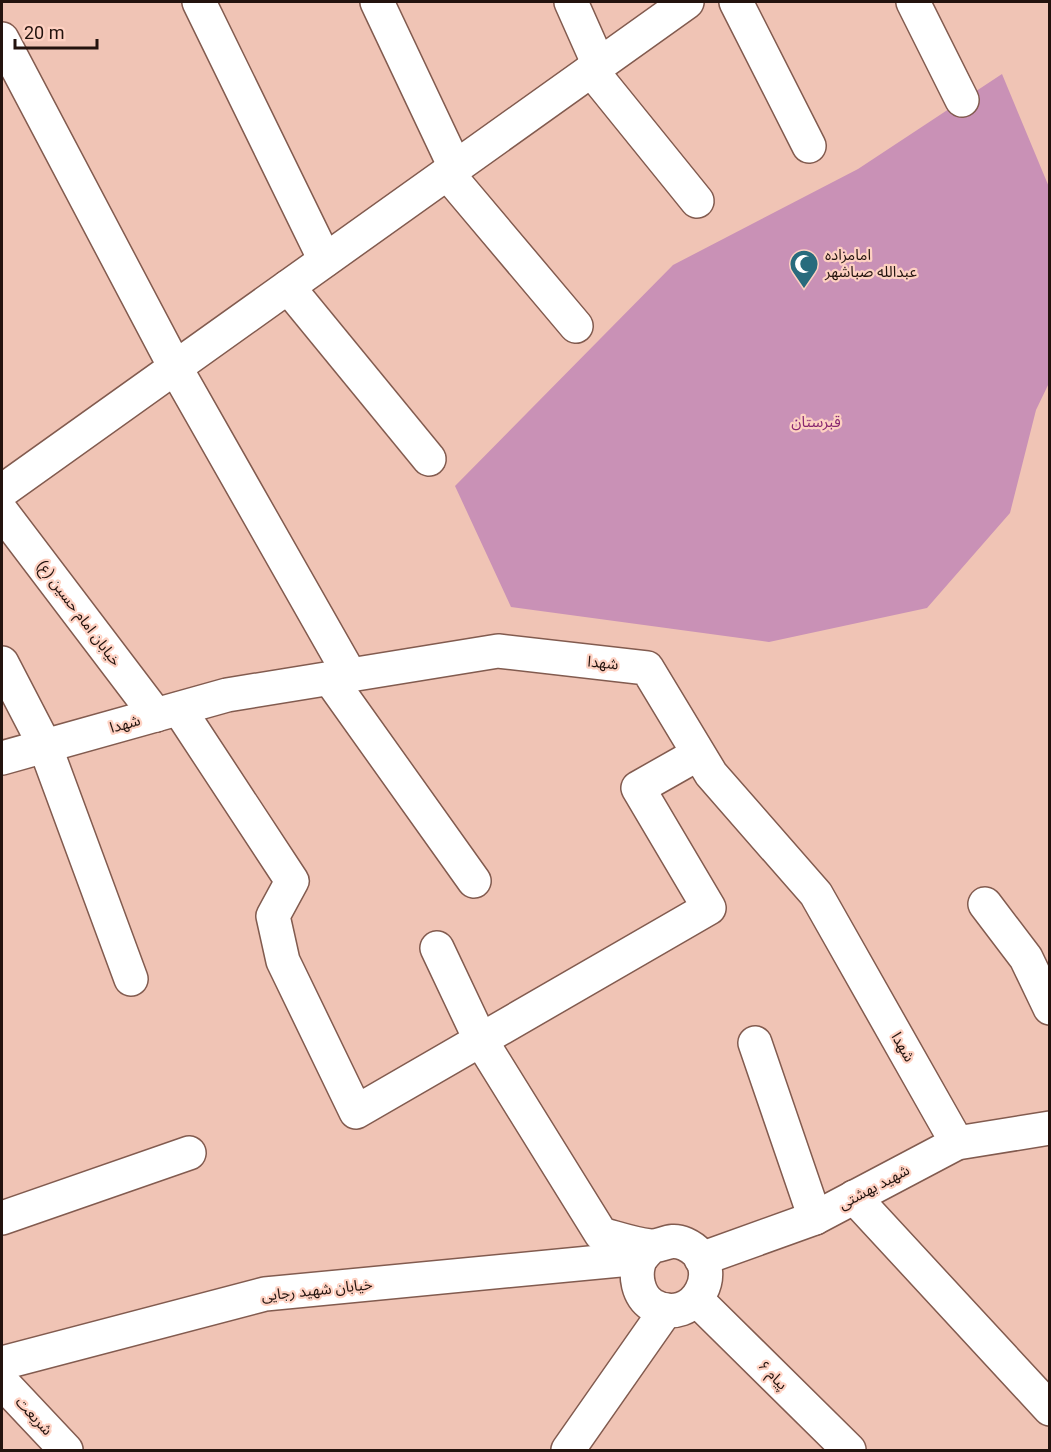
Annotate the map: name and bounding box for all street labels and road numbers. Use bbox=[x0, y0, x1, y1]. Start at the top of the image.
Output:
street label: خیابان امام حسین (ع) bbox=[31, 557, 125, 671]
street label: شهدا bbox=[587, 652, 620, 674]
street label: شهدا bbox=[108, 711, 143, 737]
street label: شهدا bbox=[887, 1029, 919, 1065]
street label: شهید بهشتی bbox=[835, 1161, 913, 1213]
street label: خیابان شهید رجایی bbox=[261, 1275, 374, 1305]
street label: پیام ۶ bbox=[753, 1357, 791, 1395]
street label: شریعت bbox=[12, 1393, 56, 1439]

